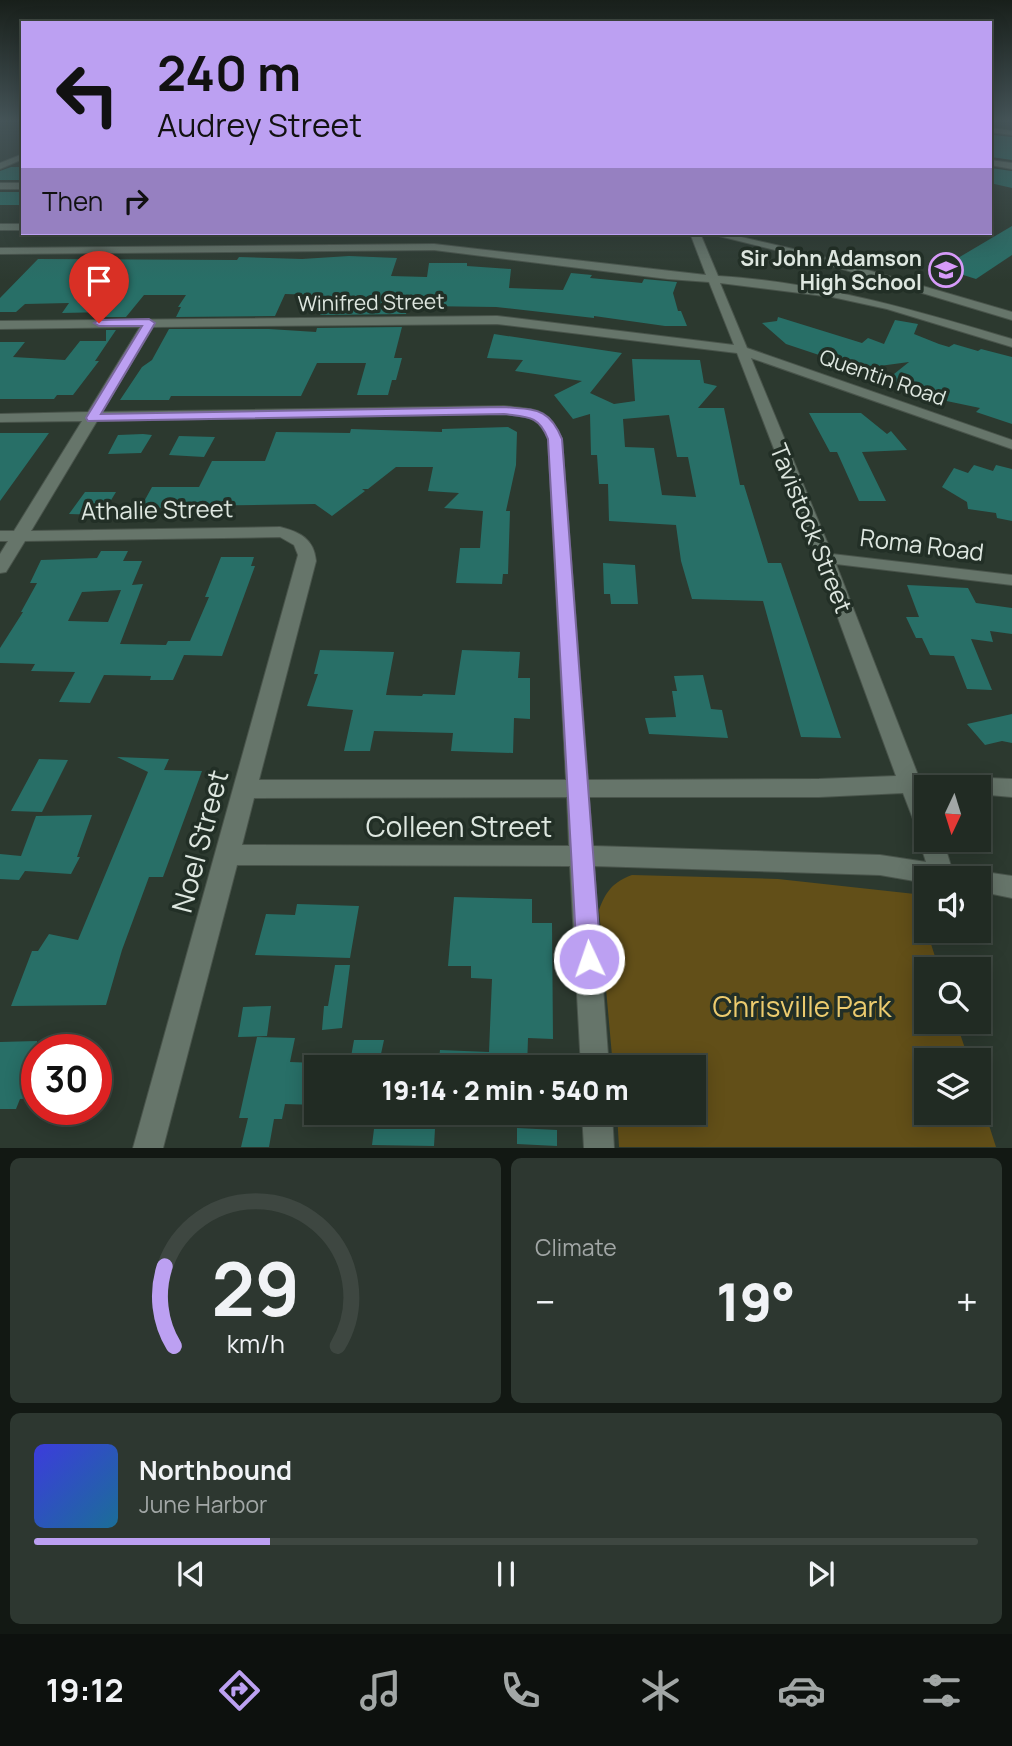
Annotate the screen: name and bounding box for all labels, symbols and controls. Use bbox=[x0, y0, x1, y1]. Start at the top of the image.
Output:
text: 240 m bbox=[157, 39, 301, 106]
icon: left bbox=[42, 49, 133, 140]
text: Audrey Street bbox=[157, 103, 362, 147]
icon: right bbox=[117, 182, 155, 220]
text: Then bbox=[42, 183, 103, 219]
place label: Sir John Adamson High School bbox=[740, 244, 922, 296]
pin bbox=[69, 251, 129, 323]
school or university icon: Sir John Adamson High School bbox=[927, 251, 965, 289]
icon: arrive bbox=[80, 262, 118, 300]
street label: Winifred Street bbox=[297, 287, 445, 317]
street label: Quentin Road bbox=[816, 342, 950, 412]
street label: Tavistock Street bbox=[763, 439, 861, 617]
street label: Athalie Street bbox=[80, 491, 234, 527]
street label: Roma Road bbox=[858, 520, 986, 568]
street label: Noel Street bbox=[162, 765, 236, 917]
north arrow bbox=[914, 775, 990, 852]
map controls bbox=[914, 775, 991, 1125]
street label: Colleen Street bbox=[366, 807, 552, 845]
button: sound bbox=[914, 866, 991, 943]
position arrow bbox=[552, 922, 626, 996]
button: search bbox=[914, 957, 991, 1034]
park label: Chrisville Park bbox=[712, 987, 893, 1025]
speed limit sign: 30 bbox=[21, 1034, 112, 1125]
button: layers bbox=[914, 1048, 991, 1125]
text: 19:14 · 2 min · 540 m bbox=[381, 1072, 629, 1108]
text: Climate bbox=[535, 1231, 617, 1263]
text: 29 bbox=[211, 1239, 300, 1339]
text: 19° bbox=[716, 1266, 795, 1337]
text: − bbox=[535, 1275, 556, 1327]
text: + bbox=[956, 1275, 978, 1327]
text: km/h bbox=[226, 1326, 285, 1361]
text: Northbound bbox=[139, 1452, 292, 1488]
text: June Harbor bbox=[139, 1488, 267, 1520]
icon: previous bbox=[172, 1555, 210, 1593]
icon: pause bbox=[487, 1555, 525, 1593]
icon: next bbox=[802, 1555, 840, 1593]
icon: directions bbox=[215, 1666, 264, 1715]
icon: music bbox=[356, 1666, 405, 1715]
icon: phone bbox=[496, 1666, 545, 1715]
icon: climate bbox=[636, 1666, 685, 1715]
icon: car bbox=[777, 1666, 826, 1715]
icon: filters bbox=[917, 1666, 966, 1715]
text: 19:12 bbox=[46, 1668, 124, 1712]

